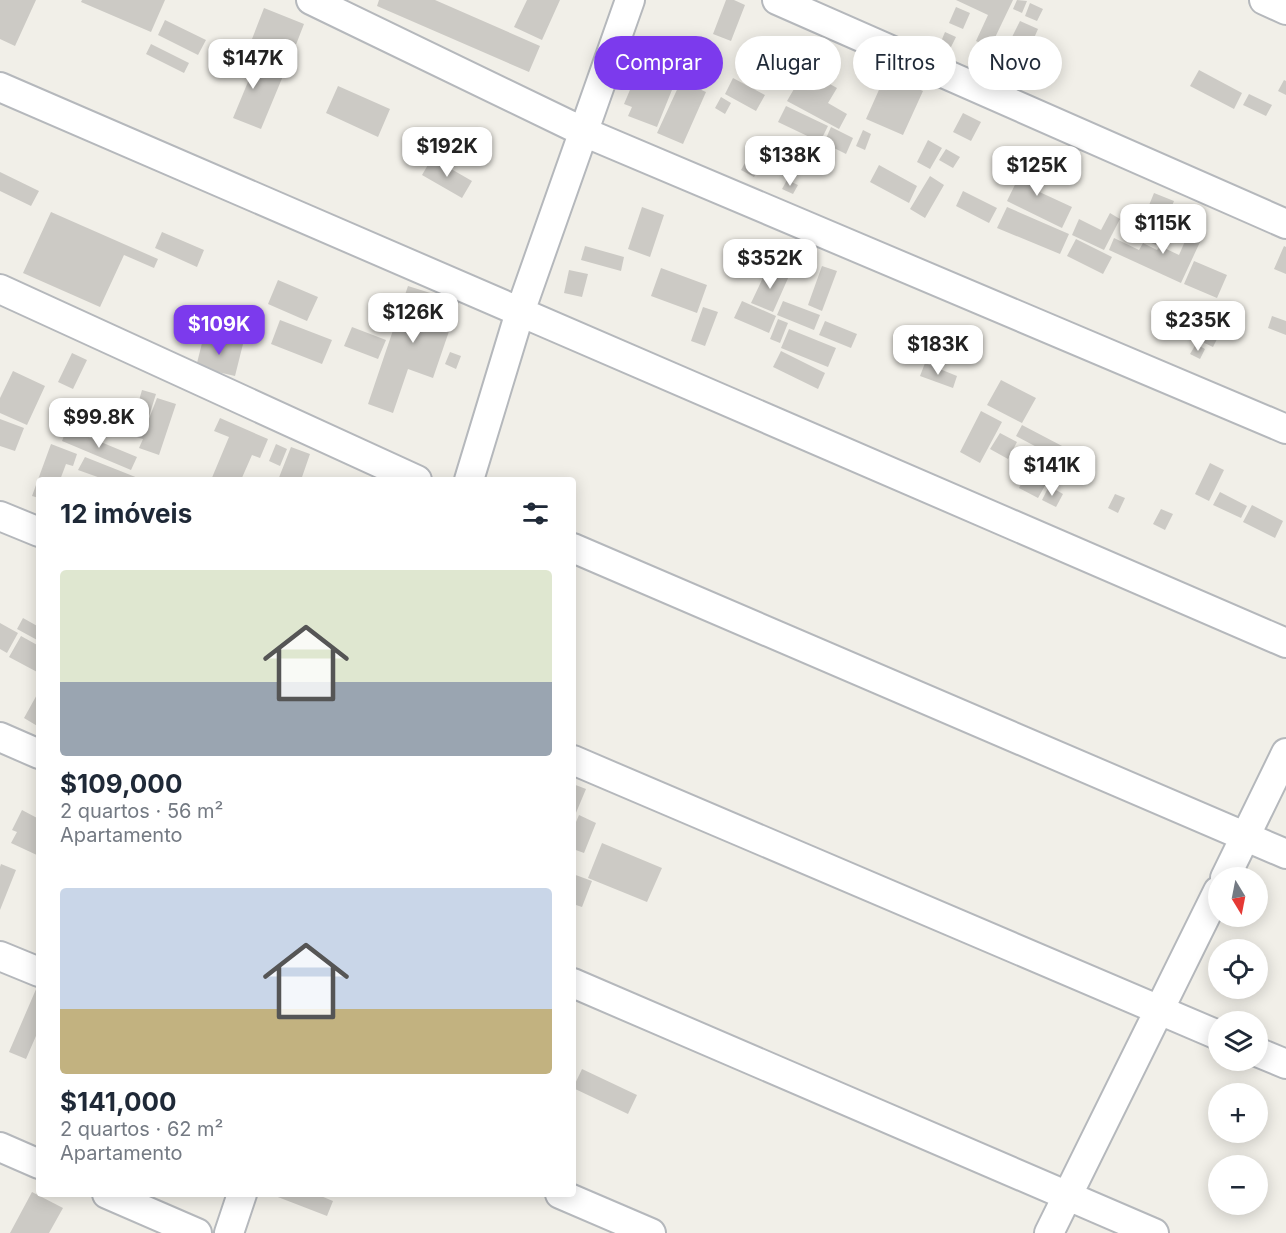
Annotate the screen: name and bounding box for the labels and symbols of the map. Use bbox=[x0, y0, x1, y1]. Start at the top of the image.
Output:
pin: $147K bbox=[211, 39, 295, 90]
pin: $192K bbox=[405, 127, 489, 178]
pin: $138K bbox=[748, 136, 832, 187]
pin: $125K bbox=[995, 146, 1079, 197]
pin: $115K bbox=[1121, 204, 1205, 255]
pin: $352K bbox=[728, 239, 812, 290]
pin: $126K bbox=[371, 293, 455, 344]
pin: $235K bbox=[1156, 301, 1240, 352]
pin: $109K bbox=[177, 305, 261, 356]
pin: $183K bbox=[896, 325, 980, 376]
pin: $99.8K bbox=[50, 398, 148, 449]
pin: $141K bbox=[1010, 446, 1094, 497]
north arrow bbox=[1208, 867, 1268, 927]

